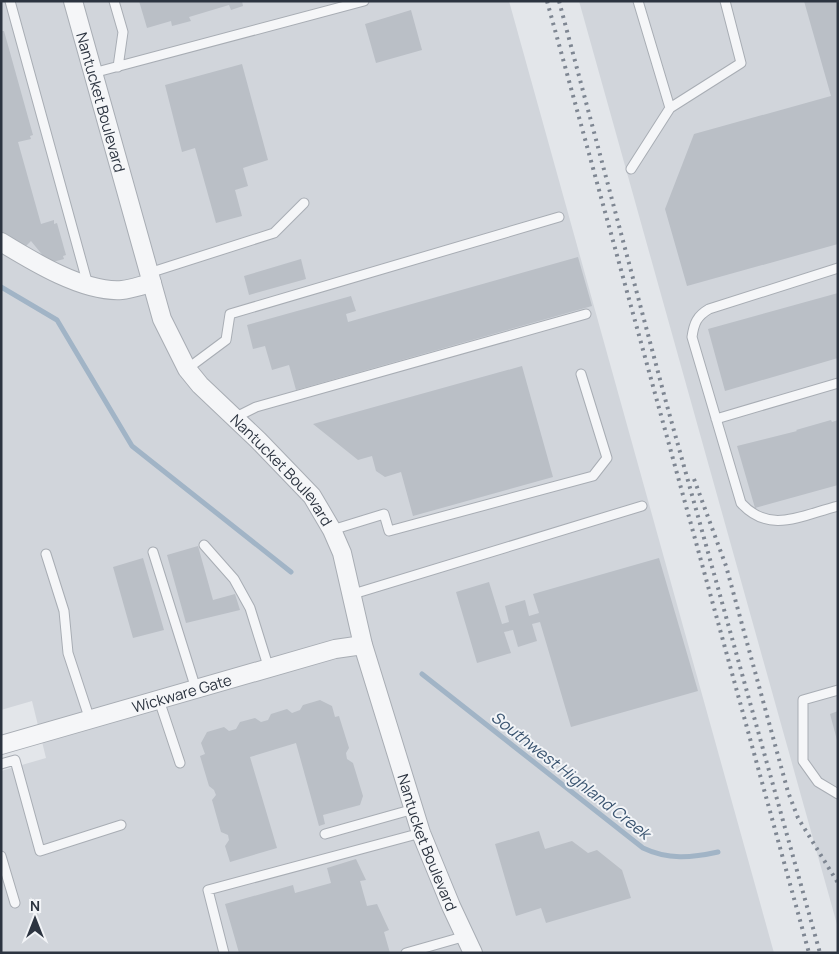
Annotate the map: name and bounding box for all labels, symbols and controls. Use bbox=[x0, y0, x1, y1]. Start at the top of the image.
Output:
street label: Nantucket Boulevard bbox=[72, 30, 131, 175]
street label: Nantucket Boulevard bbox=[226, 409, 338, 530]
street label: Wickware Gate bbox=[129, 669, 234, 717]
water label: Southwest Highland Creek bbox=[487, 706, 657, 845]
street label: Nantucket Boulevard bbox=[393, 771, 462, 914]
north arrow bbox=[10, 894, 60, 944]
text: N bbox=[30, 896, 40, 915]

